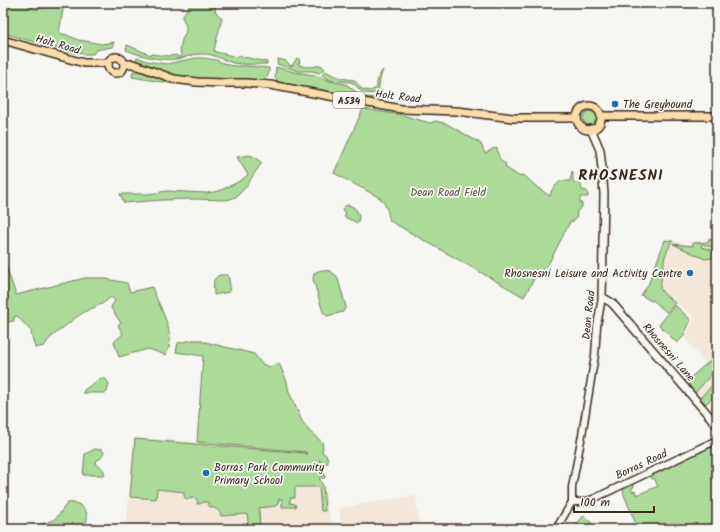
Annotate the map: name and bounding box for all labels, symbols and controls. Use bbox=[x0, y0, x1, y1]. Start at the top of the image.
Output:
street label: Holt Road bbox=[33, 30, 83, 60]
street label: Holt Road bbox=[374, 85, 422, 109]
road number: A534 bbox=[333, 92, 365, 108]
place label: The Greyhound bbox=[623, 96, 693, 114]
marker: The Greyhound bbox=[610, 99, 620, 109]
district label: RHOSNESNI bbox=[578, 164, 664, 188]
park label: Dean Road Field bbox=[410, 184, 486, 202]
place label: Rhosnesni Leisure and Activity Centre bbox=[504, 265, 682, 283]
marker: Rhosnesni Leisure and Activity Centre bbox=[685, 268, 695, 278]
street label: Dean Road bbox=[577, 289, 601, 341]
street label: Rhosnesni Lane bbox=[638, 319, 699, 386]
street label: Borras Road bbox=[612, 445, 671, 485]
place label: Borras Park Community Primary School bbox=[214, 459, 325, 490]
marker: Borras Park Community Primary School bbox=[201, 468, 211, 478]
scale bar bbox=[574, 488, 654, 514]
text: 100 m bbox=[580, 493, 611, 512]

